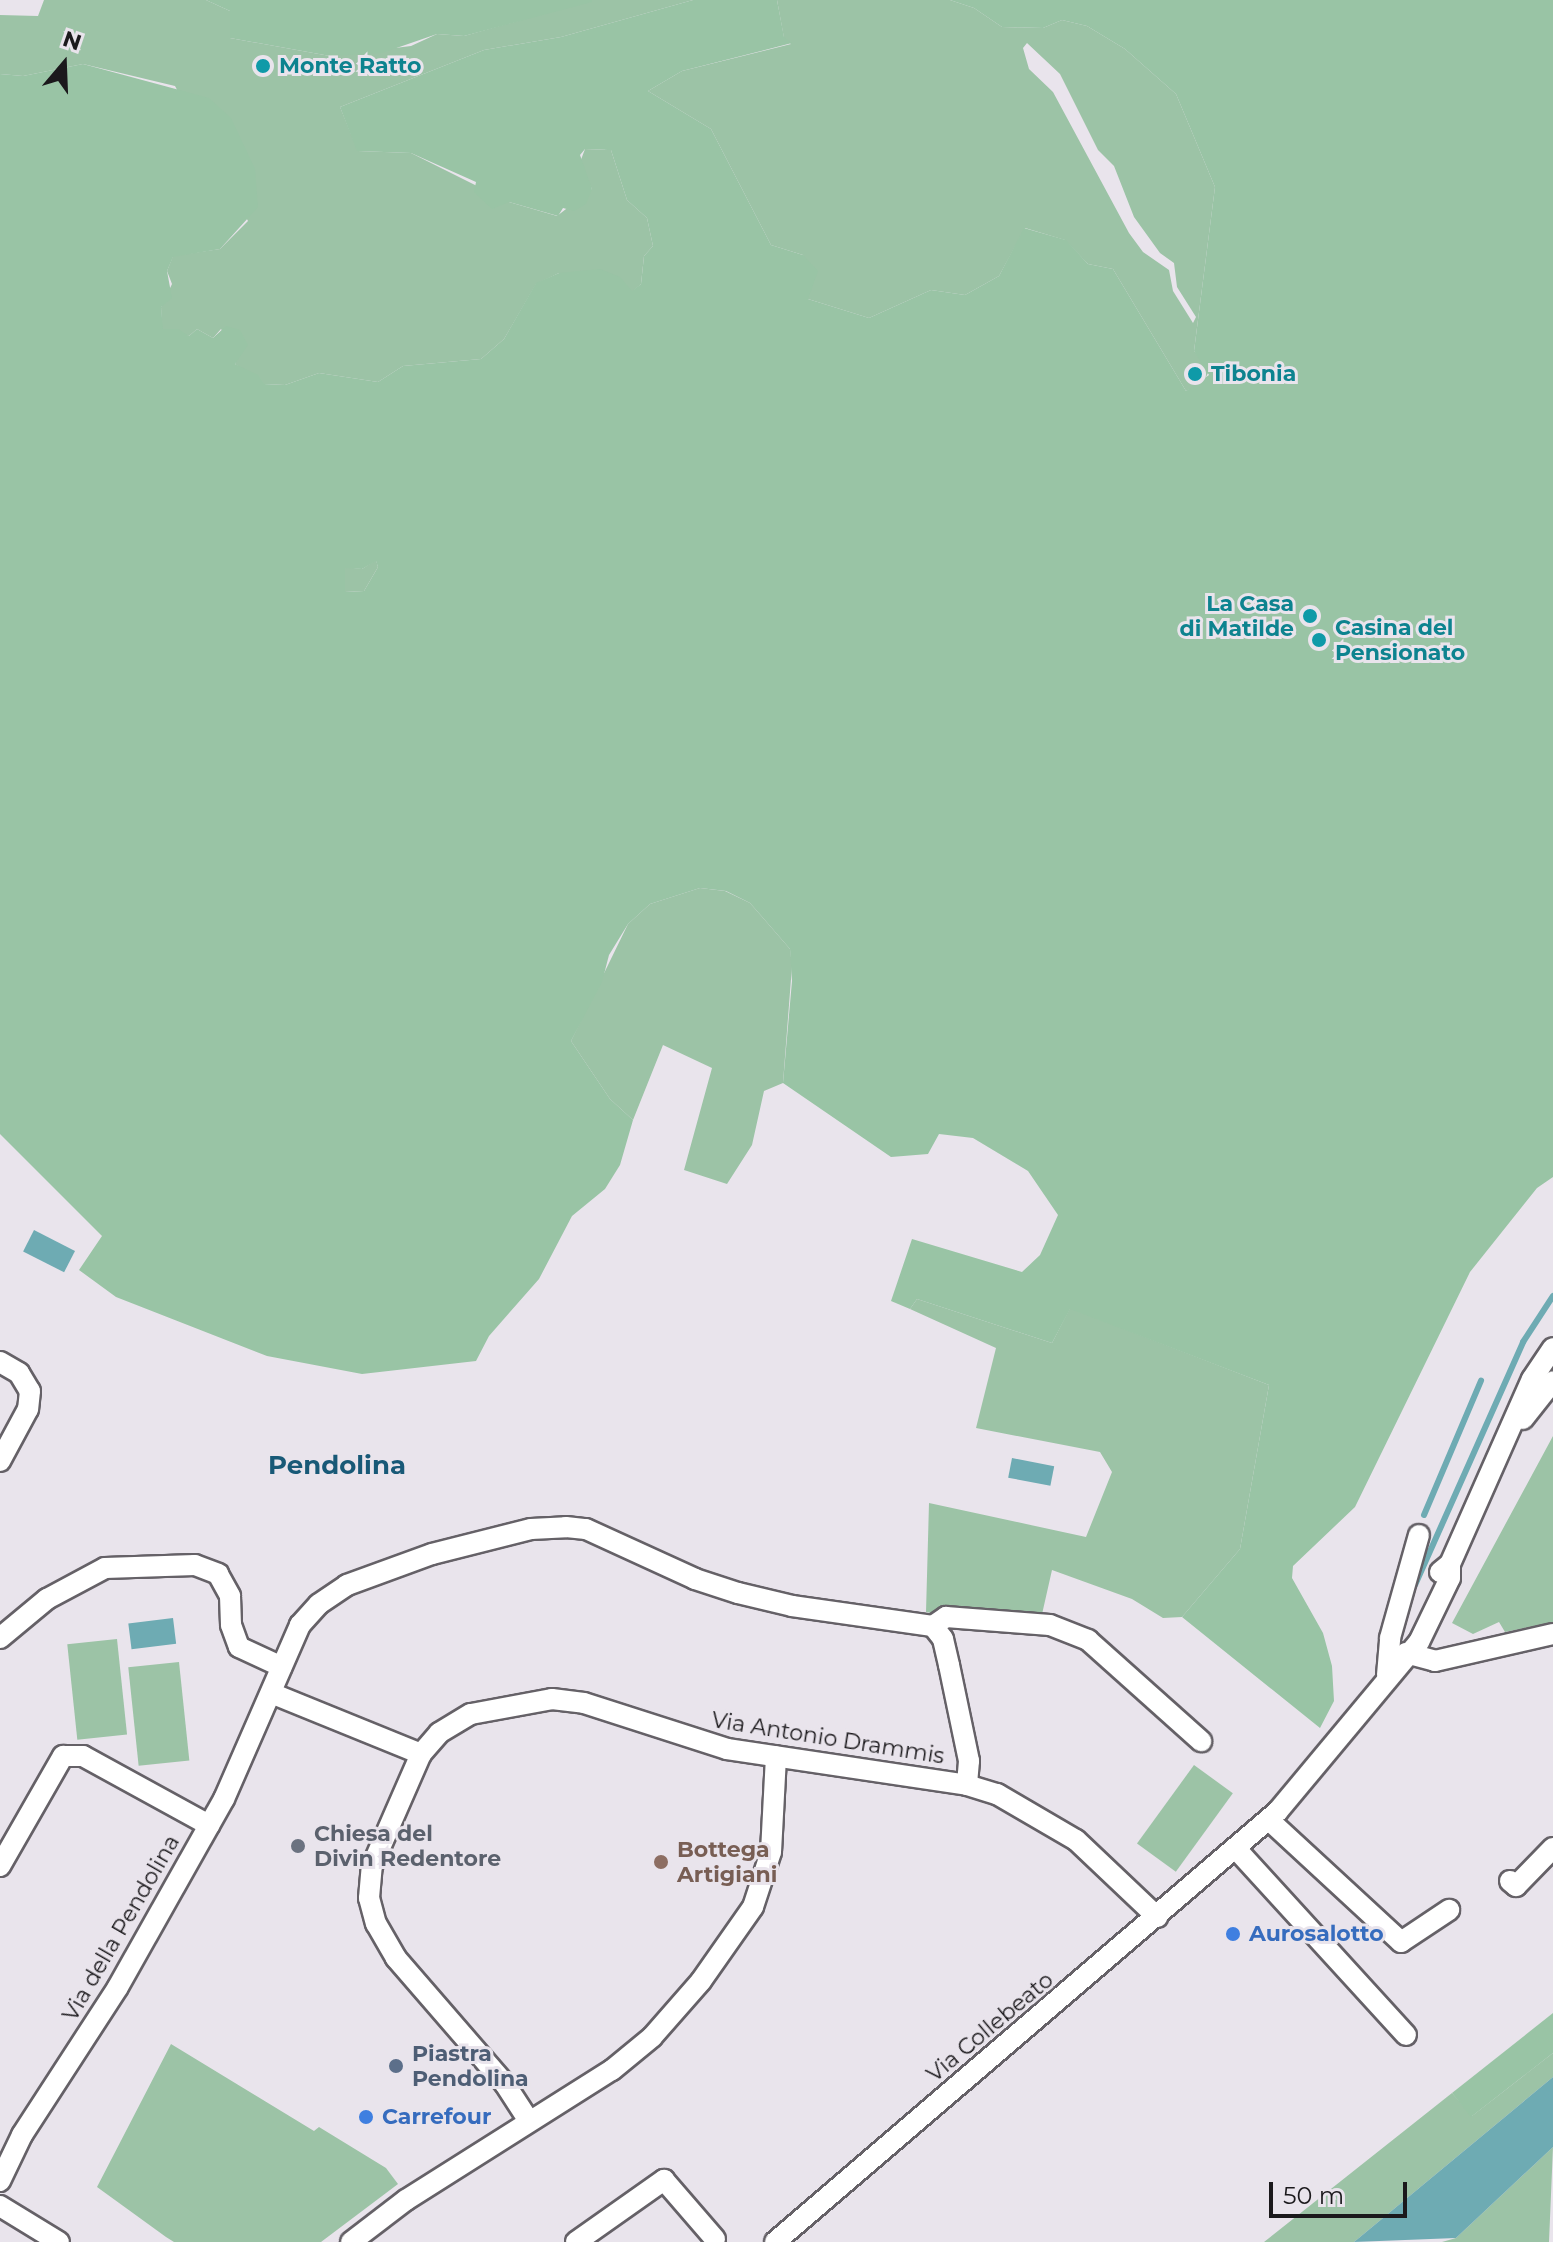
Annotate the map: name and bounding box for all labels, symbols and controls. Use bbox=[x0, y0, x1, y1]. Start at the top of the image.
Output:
north arrow bbox=[24, 24, 104, 104]
text: N bbox=[59, 25, 85, 56]
place label: Monte Ratto bbox=[279, 53, 421, 79]
marker: Monte Ratto bbox=[254, 57, 272, 75]
place label: Tibonia bbox=[1211, 361, 1296, 387]
marker: Tibonia bbox=[1186, 365, 1204, 383]
place label: La Casa di Matilde bbox=[1179, 590, 1294, 642]
marker: La Casa di Matilde bbox=[1301, 607, 1319, 625]
place label: Casina del Pensionato bbox=[1335, 614, 1465, 666]
marker: Casina del Pensionato bbox=[1310, 631, 1328, 649]
district label: Pendolina bbox=[268, 1450, 406, 1482]
street label: Via Antonio Drammis bbox=[710, 1707, 946, 1769]
place label: Chiesa del Divin Redentore bbox=[314, 1820, 501, 1872]
street label: Via della Pendolina bbox=[57, 1830, 185, 2026]
place label: Bottega Artigiani bbox=[677, 1836, 777, 1888]
marker: Chiesa del Divin Redentore bbox=[289, 1837, 307, 1855]
marker: Bottega Artigiani bbox=[652, 1853, 670, 1871]
place label: Aurosalotto bbox=[1249, 1921, 1384, 1947]
marker: Aurosalotto bbox=[1224, 1925, 1242, 1943]
street label: Via Collebeato bbox=[921, 1966, 1059, 2088]
place label: Piastra Pendolina bbox=[412, 2040, 529, 2092]
marker: Piastra Pendolina bbox=[387, 2057, 405, 2075]
place label: Carrefour bbox=[382, 2104, 491, 2130]
marker: Carrefour bbox=[357, 2108, 375, 2126]
scale bar bbox=[1273, 2166, 1411, 2216]
text: 50 m bbox=[1283, 2181, 1344, 2210]

